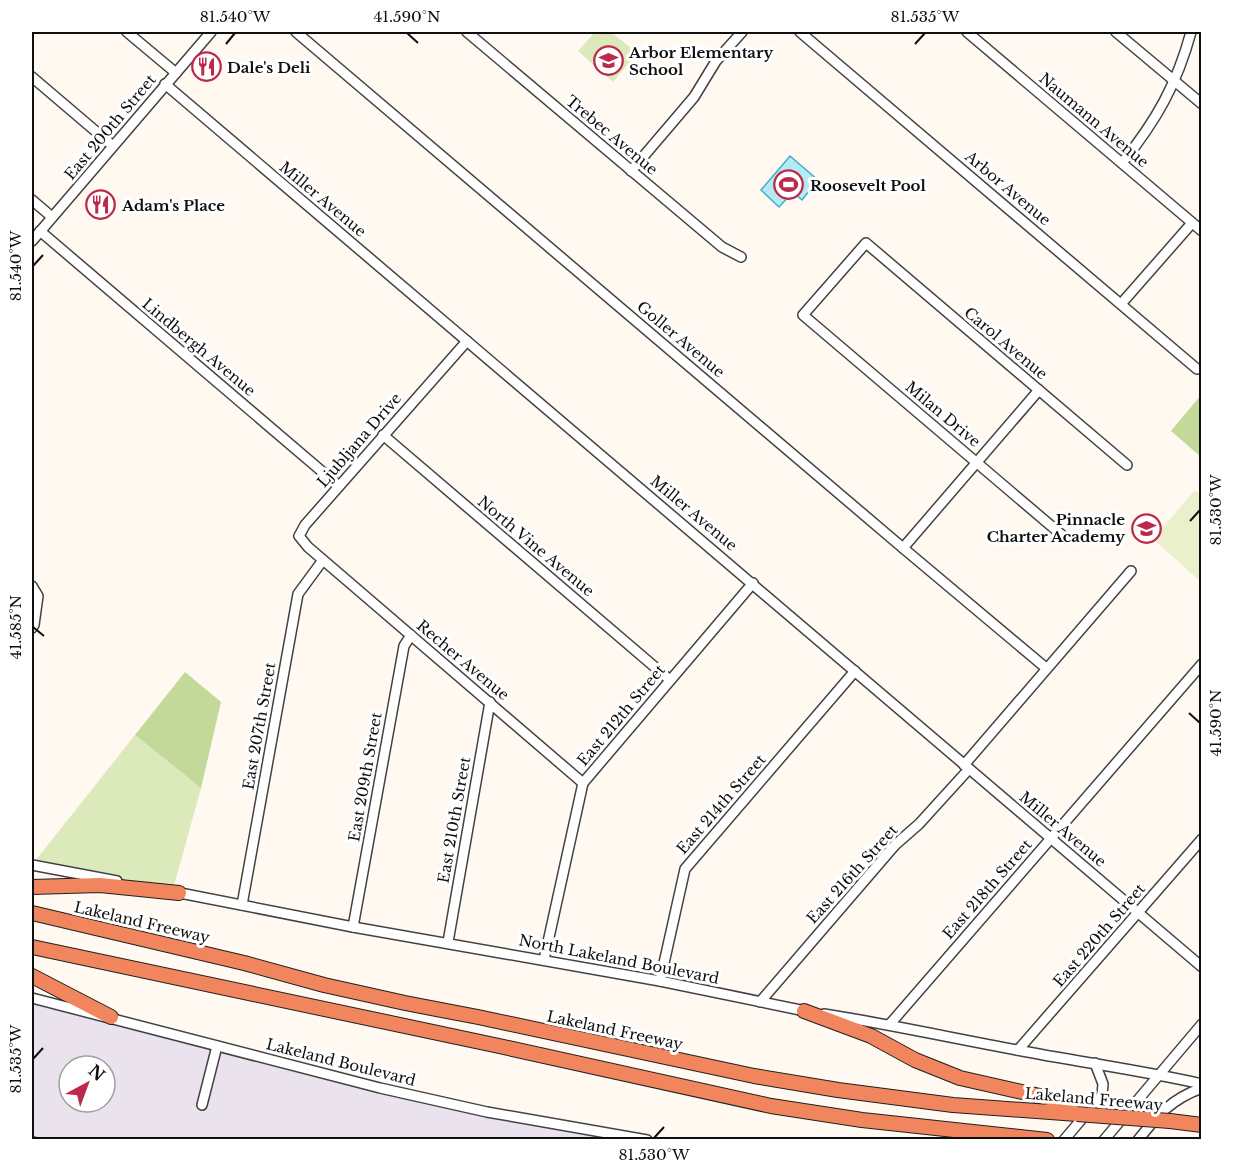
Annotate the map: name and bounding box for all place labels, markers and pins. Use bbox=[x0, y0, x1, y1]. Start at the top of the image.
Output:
place label: Arbor Elementary School bbox=[628, 43, 773, 79]
school or university icon: Arbor Elementary School bbox=[592, 45, 624, 77]
restaurant icon: Dale's Deli bbox=[190, 51, 222, 83]
place label: Dale's Deli bbox=[227, 58, 311, 77]
sports icon: Roosevelt Pool bbox=[773, 169, 805, 201]
place label: Roosevelt Pool bbox=[810, 176, 926, 195]
restaurant icon: Adam's Place bbox=[85, 189, 117, 221]
place label: Adam's Place bbox=[121, 196, 225, 215]
place label: Pinnacle Charter Academy bbox=[987, 510, 1125, 546]
school or university icon: Pinnacle Charter Academy bbox=[1130, 512, 1162, 544]

